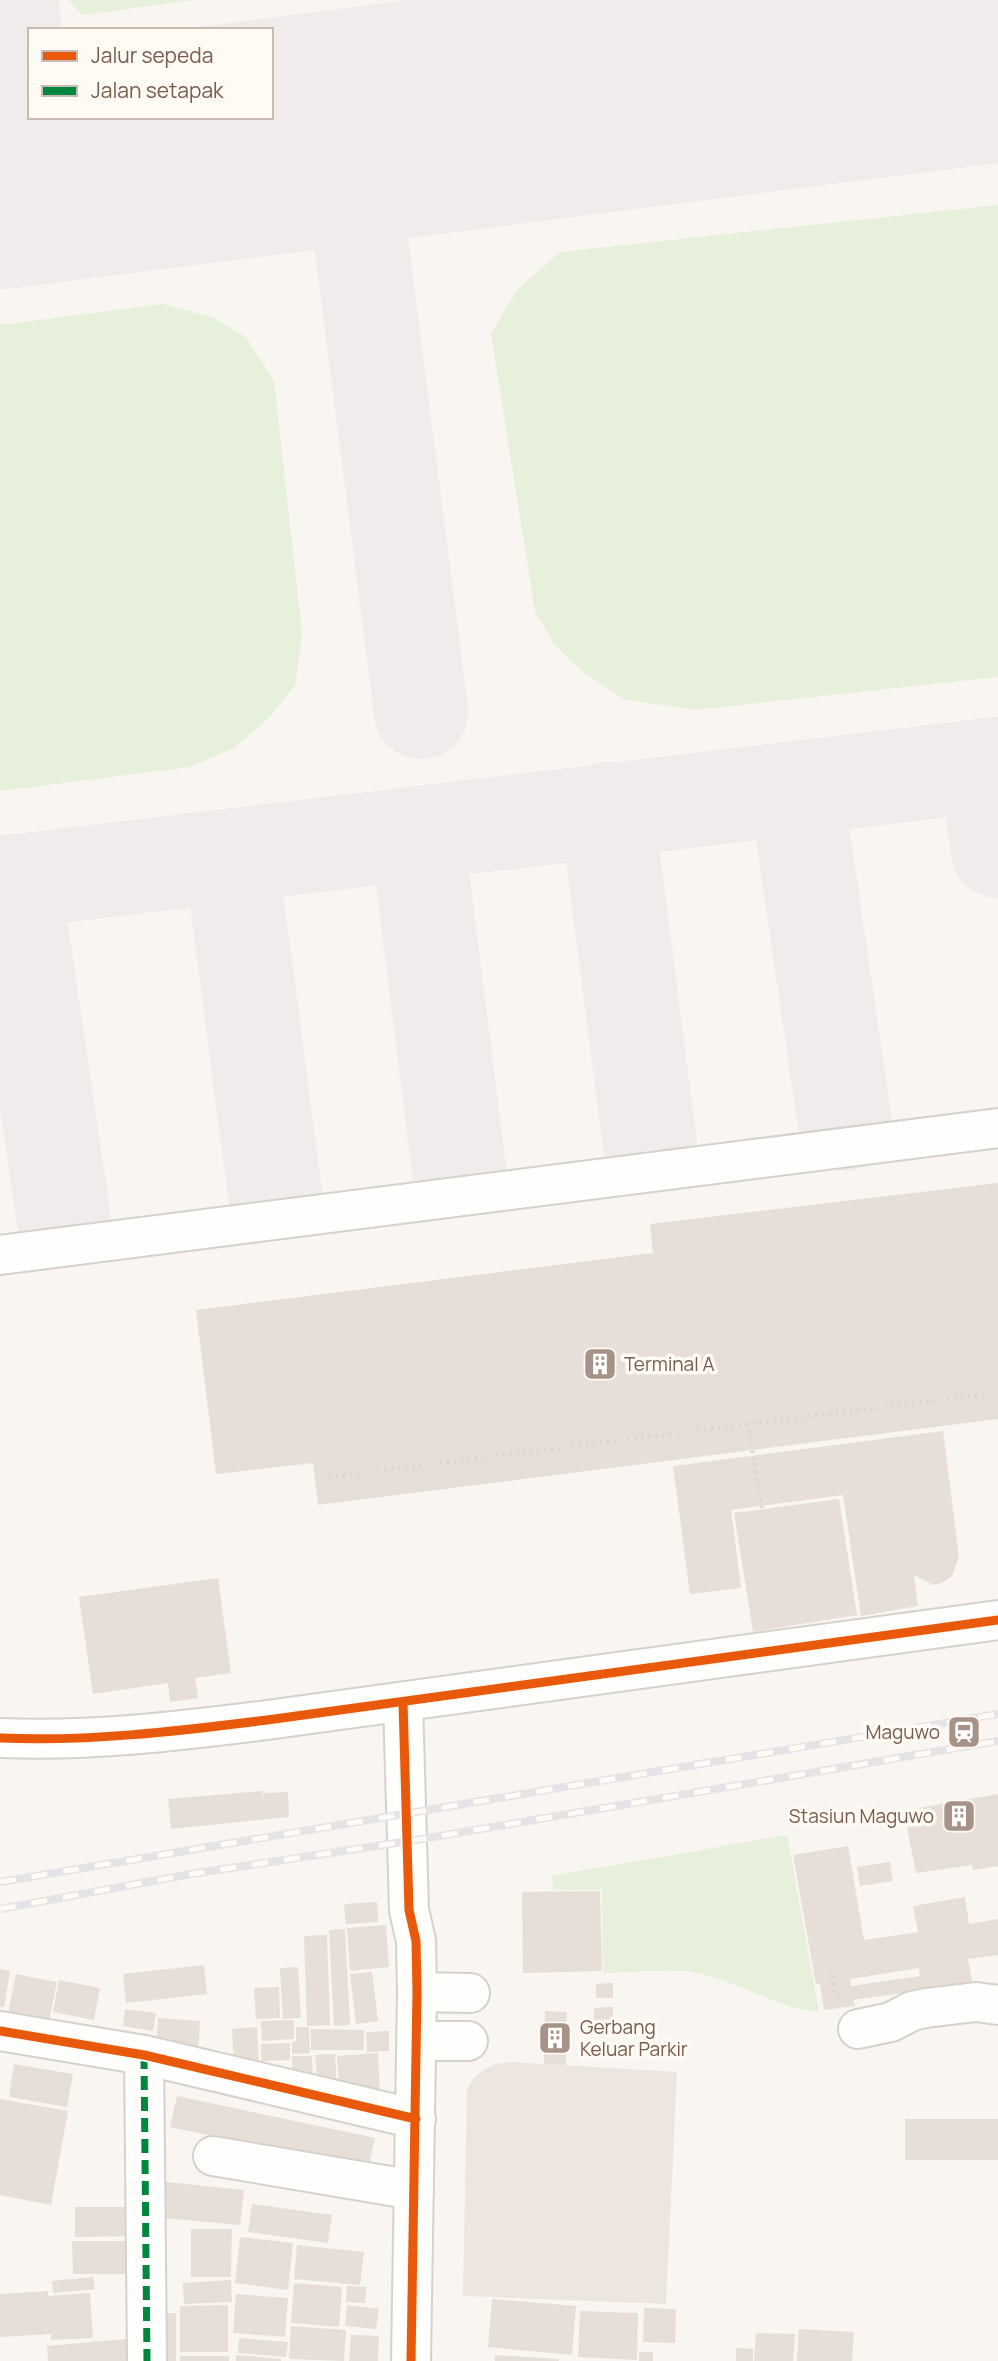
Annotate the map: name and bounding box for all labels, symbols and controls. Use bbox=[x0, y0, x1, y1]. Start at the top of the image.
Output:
legend bbox=[28, 28, 273, 119]
text: Jalur sepeda bbox=[91, 41, 213, 69]
text: Jalan setapak bbox=[91, 76, 224, 104]
building icon: Terminal A bbox=[581, 1345, 619, 1383]
place label: Terminal A bbox=[624, 1351, 714, 1377]
station icon: Maguwo bbox=[945, 1713, 983, 1751]
place label: Maguwo bbox=[866, 1719, 940, 1745]
building icon: Stasiun Maguwo bbox=[940, 1797, 978, 1835]
place label: Stasiun Maguwo bbox=[789, 1803, 934, 1829]
place label: Gerbang Keluar Parkir bbox=[580, 2014, 688, 2062]
building icon: Gerbang Keluar Parkir bbox=[536, 2019, 574, 2057]

